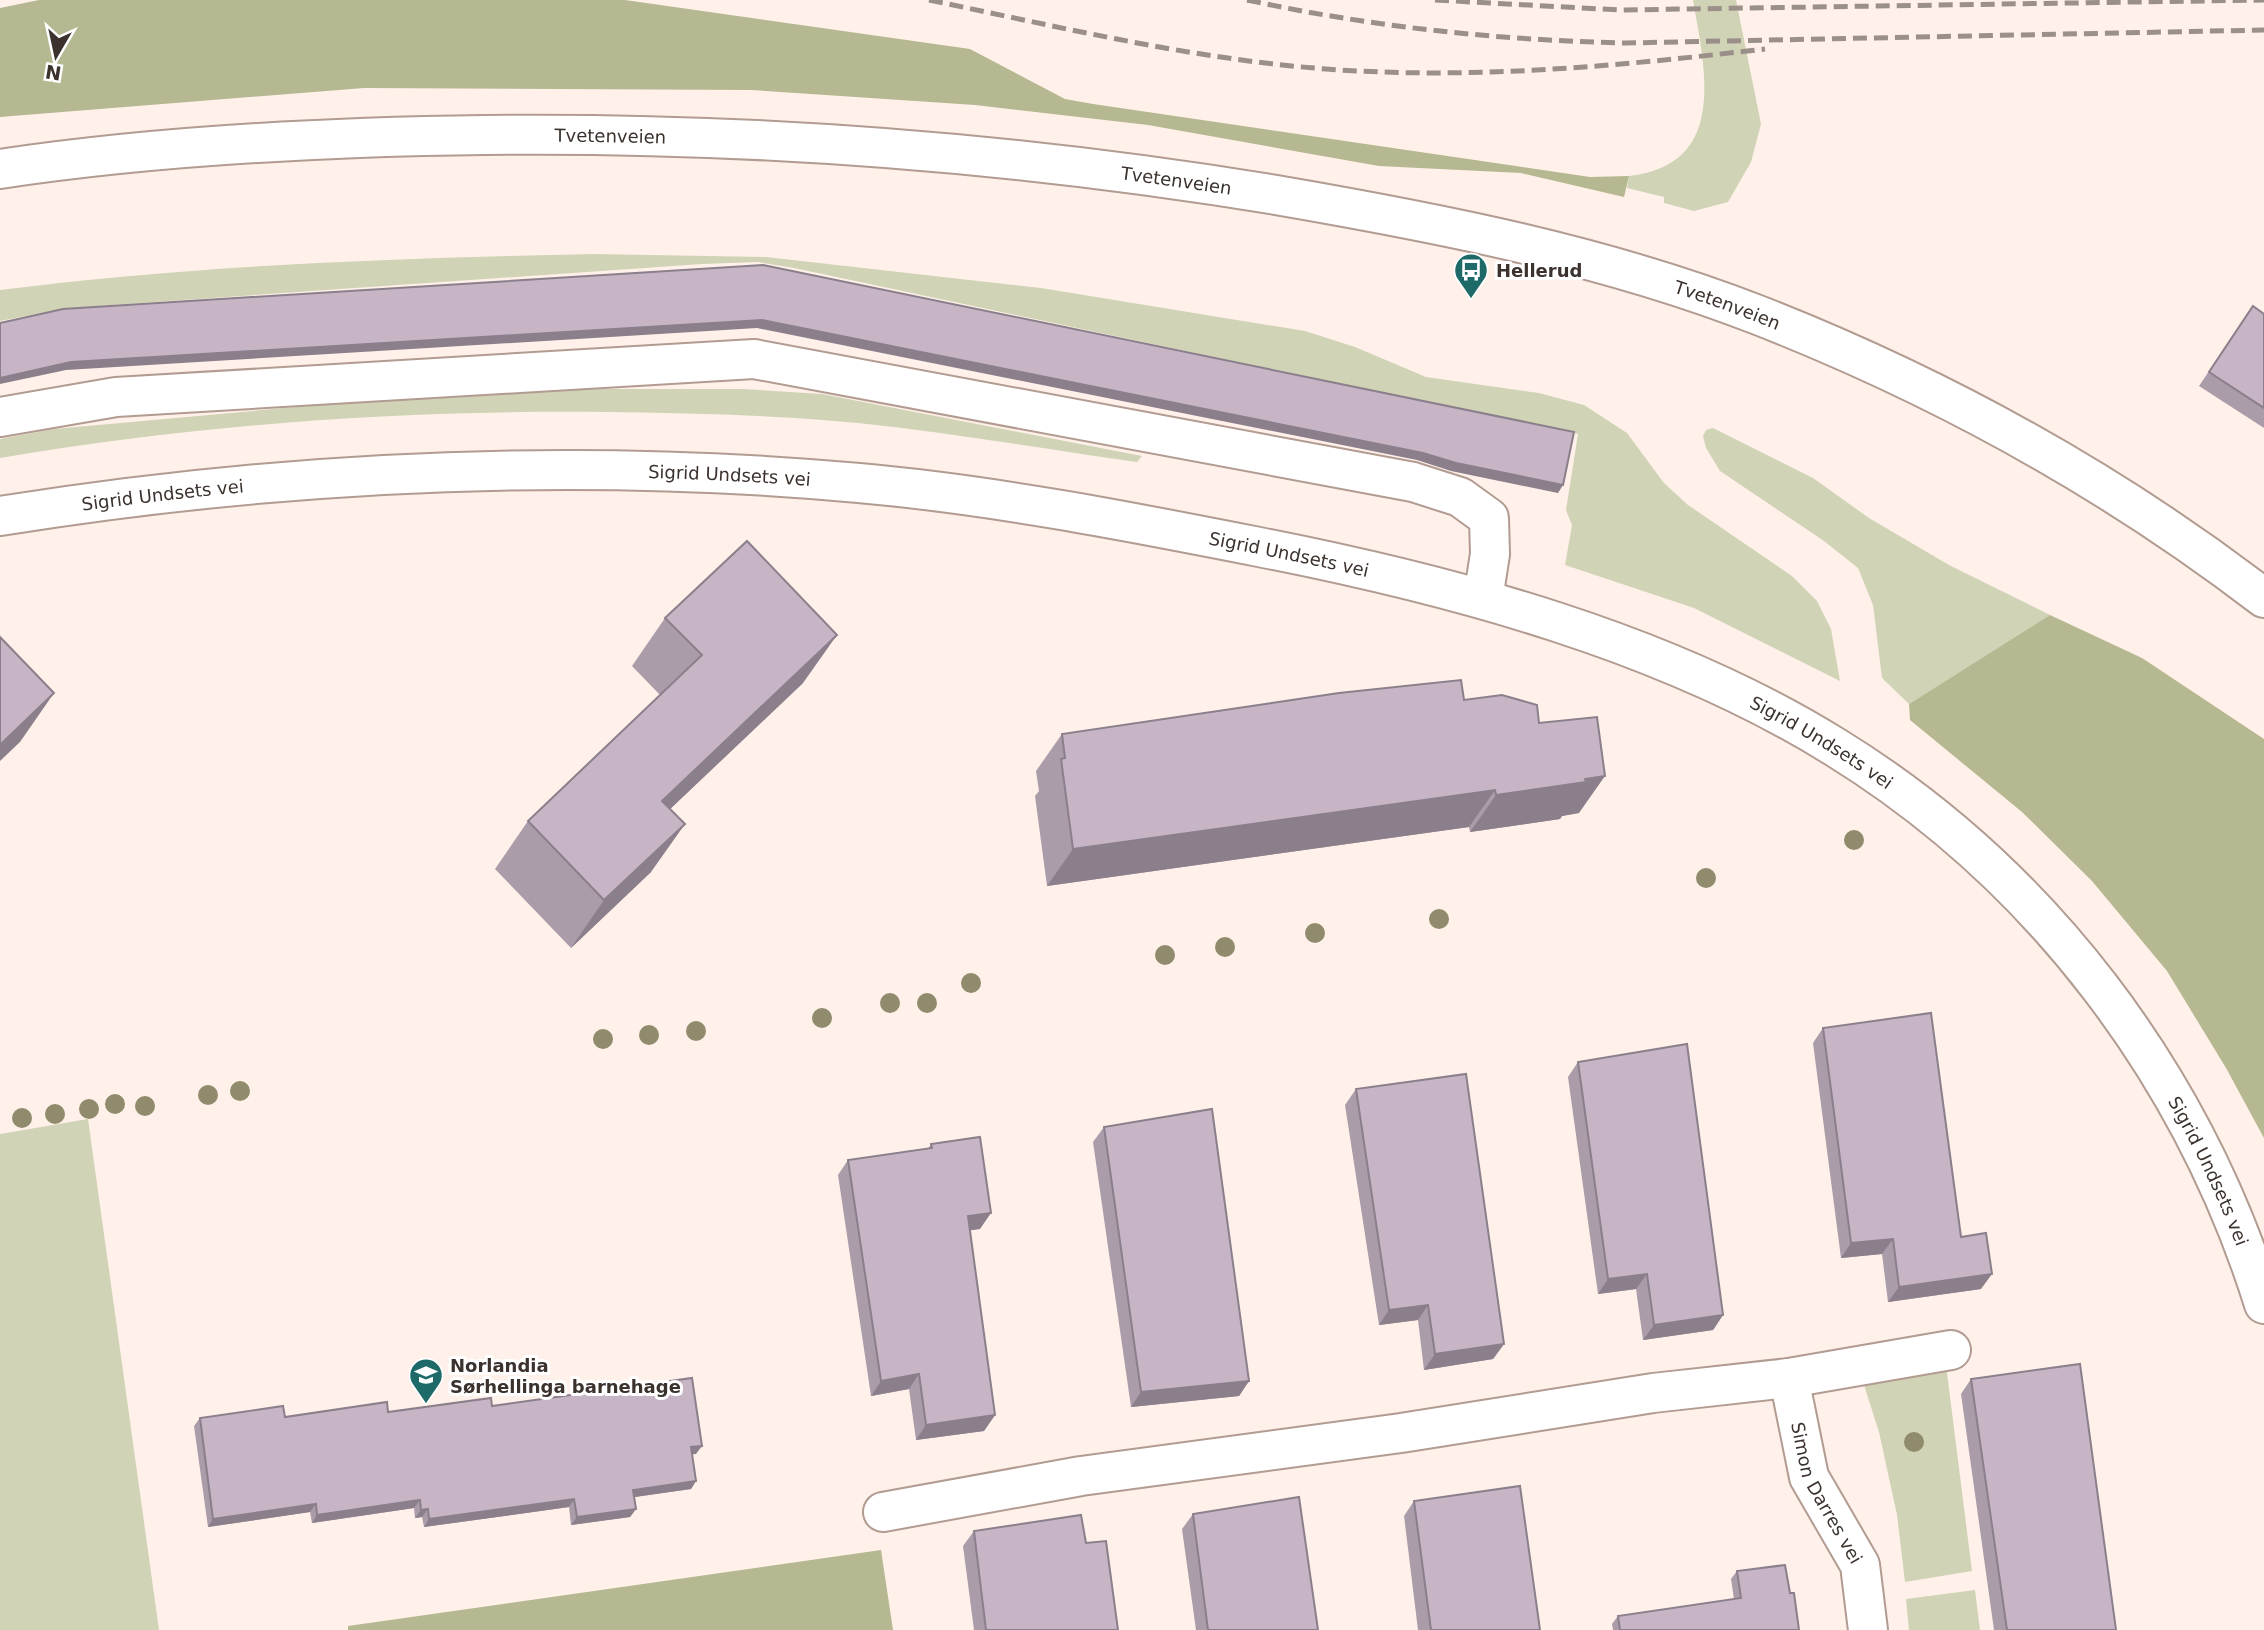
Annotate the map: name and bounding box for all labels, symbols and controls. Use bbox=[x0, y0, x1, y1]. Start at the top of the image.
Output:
north arrow bbox=[21, 21, 91, 91]
text: N bbox=[44, 61, 63, 85]
street label: Tvetenveien bbox=[554, 124, 666, 147]
street label: Tvetenveien bbox=[1119, 162, 1233, 198]
bus stop icon: Hellerud bbox=[1452, 251, 1490, 300]
place label: Hellerud bbox=[1496, 260, 1582, 281]
street label: Tvetenveien bbox=[1671, 275, 1784, 333]
street label: Sigrid Undsets vei bbox=[648, 460, 812, 489]
street label: Sigrid Undsets vei bbox=[80, 475, 244, 514]
street label: Sigrid Undsets vei bbox=[1207, 527, 1371, 581]
street label: Sigrid Undsets vei bbox=[1747, 691, 1897, 793]
street label: Sigrid Undsets vei bbox=[2164, 1092, 2253, 1248]
place label: Norlandia Sørhellinga barnehage bbox=[450, 1355, 681, 1397]
school or university icon: Norlandia Sørhellinga barnehage bbox=[407, 1356, 445, 1405]
street label: Simon Darres vei bbox=[1788, 1420, 1867, 1567]

